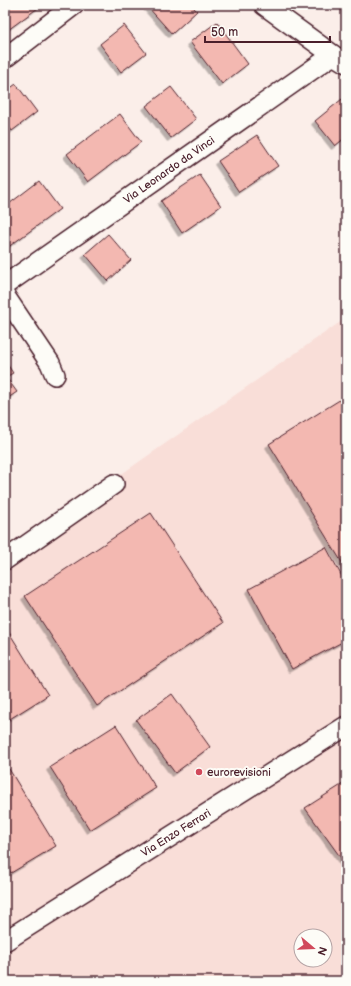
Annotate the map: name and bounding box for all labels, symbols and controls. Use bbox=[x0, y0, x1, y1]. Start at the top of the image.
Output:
scale bar bbox=[205, 18, 330, 44]
text: 50 m bbox=[211, 25, 238, 40]
street label: Via Leonardo da Vinci bbox=[121, 134, 217, 206]
place label: eurorevisioni bbox=[207, 766, 271, 779]
marker: eurorevisioni bbox=[194, 767, 204, 777]
street label: Via Enzo Ferrari bbox=[139, 806, 213, 860]
north arrow bbox=[293, 928, 333, 968]
text: N bbox=[314, 945, 329, 957]

